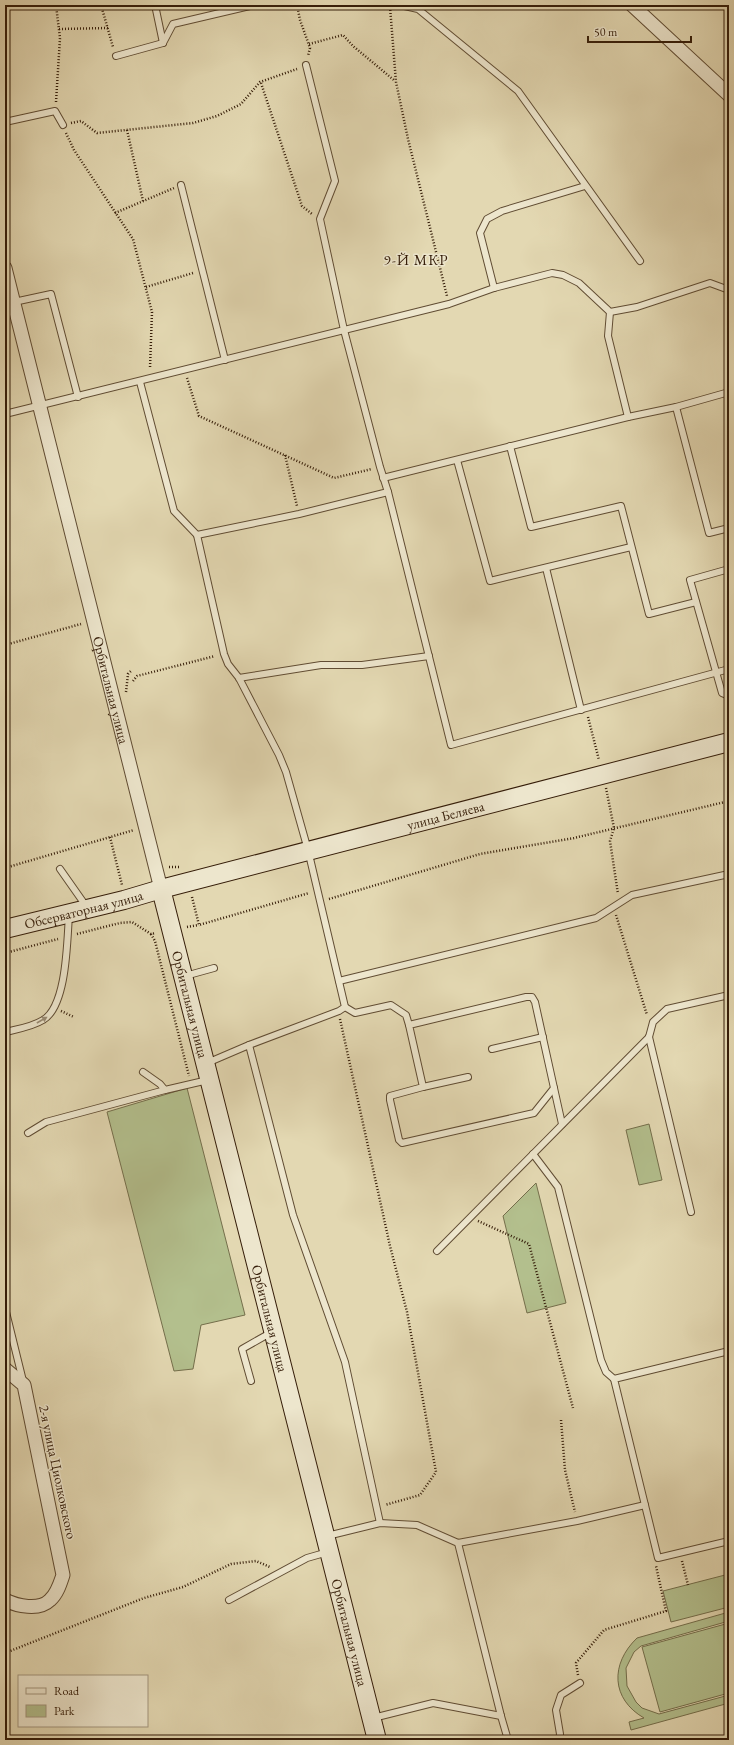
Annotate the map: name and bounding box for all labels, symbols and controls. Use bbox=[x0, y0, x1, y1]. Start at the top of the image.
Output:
scale bar bbox=[588, 18, 691, 44]
text: 50 m bbox=[594, 24, 618, 40]
district label: 9-Й МКР bbox=[383, 250, 449, 269]
street label: Орбитальная улица bbox=[89, 634, 133, 746]
street label: улица Беляева bbox=[405, 797, 487, 834]
street label: Обсерваторная улица bbox=[22, 886, 146, 933]
street label: Орбитальная улица bbox=[168, 949, 213, 1060]
one-way arrow bbox=[36, 1016, 48, 1023]
street label: Орбитальная улица bbox=[248, 1263, 292, 1374]
street label: 2-я улица Циолковского bbox=[35, 1403, 81, 1541]
street label: Орбитальная улица bbox=[327, 1577, 372, 1688]
legend bbox=[18, 1675, 148, 1727]
text: Road bbox=[54, 1683, 80, 1699]
text: Park bbox=[54, 1703, 75, 1719]

